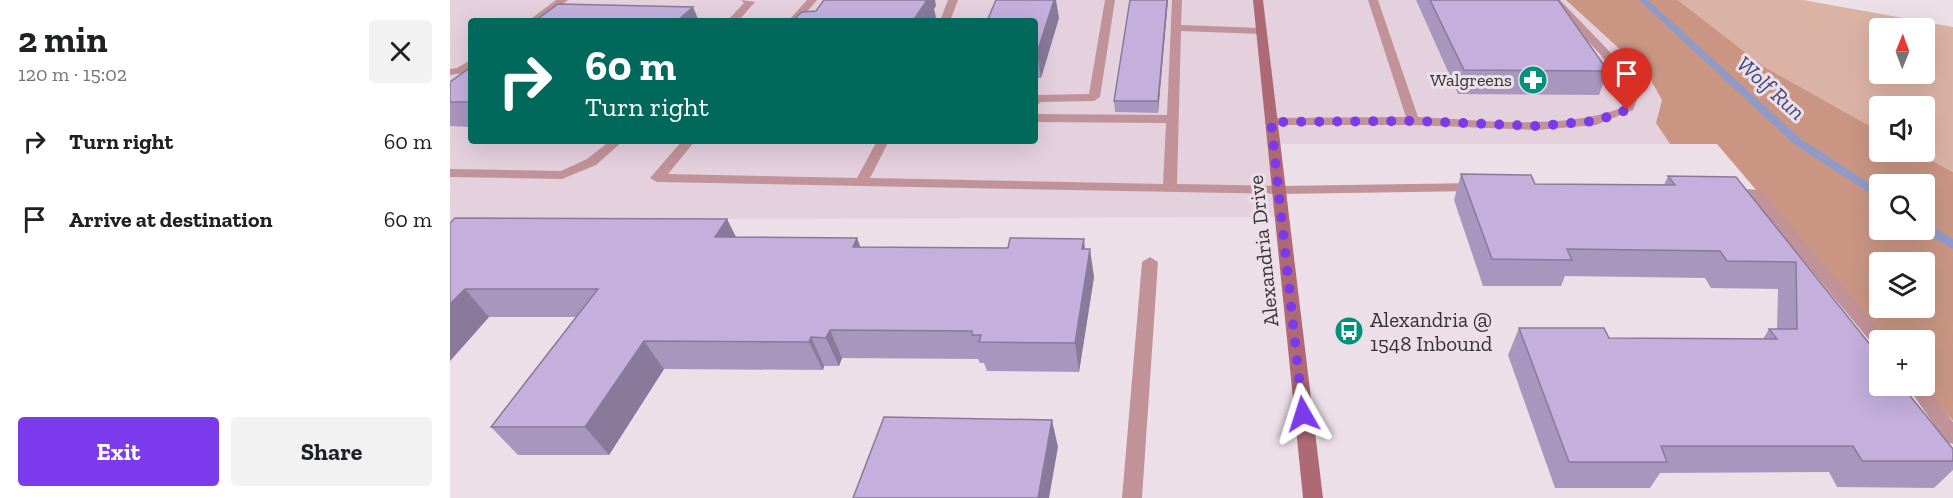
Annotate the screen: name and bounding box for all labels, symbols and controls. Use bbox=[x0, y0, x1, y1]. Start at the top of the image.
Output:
text: 2 min bbox=[18, 18, 108, 61]
north arrow bbox=[1869, 18, 1935, 84]
map controls bbox=[1869, 18, 1935, 396]
button: close bbox=[369, 20, 432, 83]
text: 60 m bbox=[585, 40, 676, 91]
icon: right bbox=[486, 42, 564, 120]
pin bbox=[1601, 48, 1652, 110]
water label: Wolf Run bbox=[1731, 50, 1811, 126]
icon: arrive bbox=[1610, 57, 1643, 90]
text: 120 m · 15:02 bbox=[18, 62, 127, 86]
pharmacy icon: Walgreens bbox=[1517, 64, 1549, 96]
place label: Walgreens bbox=[1430, 69, 1512, 91]
text: Turn right bbox=[585, 91, 709, 123]
button: sound bbox=[1869, 96, 1935, 162]
icon: right bbox=[18, 125, 51, 158]
text: Turn right bbox=[69, 128, 173, 155]
text: 60 m bbox=[384, 128, 432, 155]
street label: Alexandria Drive bbox=[1243, 174, 1283, 328]
button: search bbox=[1869, 174, 1935, 240]
icon: arrive bbox=[18, 203, 51, 236]
text: Arrive at destination bbox=[69, 206, 272, 233]
text: 60 m bbox=[384, 206, 432, 233]
button: layers bbox=[1869, 252, 1935, 318]
place label: Alexandria @ 1548 Inbound bbox=[1370, 307, 1493, 356]
bus stop icon: Alexandria @ 1548 Inbound bbox=[1333, 315, 1365, 347]
button: + bbox=[1869, 330, 1935, 396]
position arrow bbox=[1271, 382, 1335, 446]
button: Exit bbox=[18, 417, 219, 486]
button: Share bbox=[231, 417, 432, 486]

